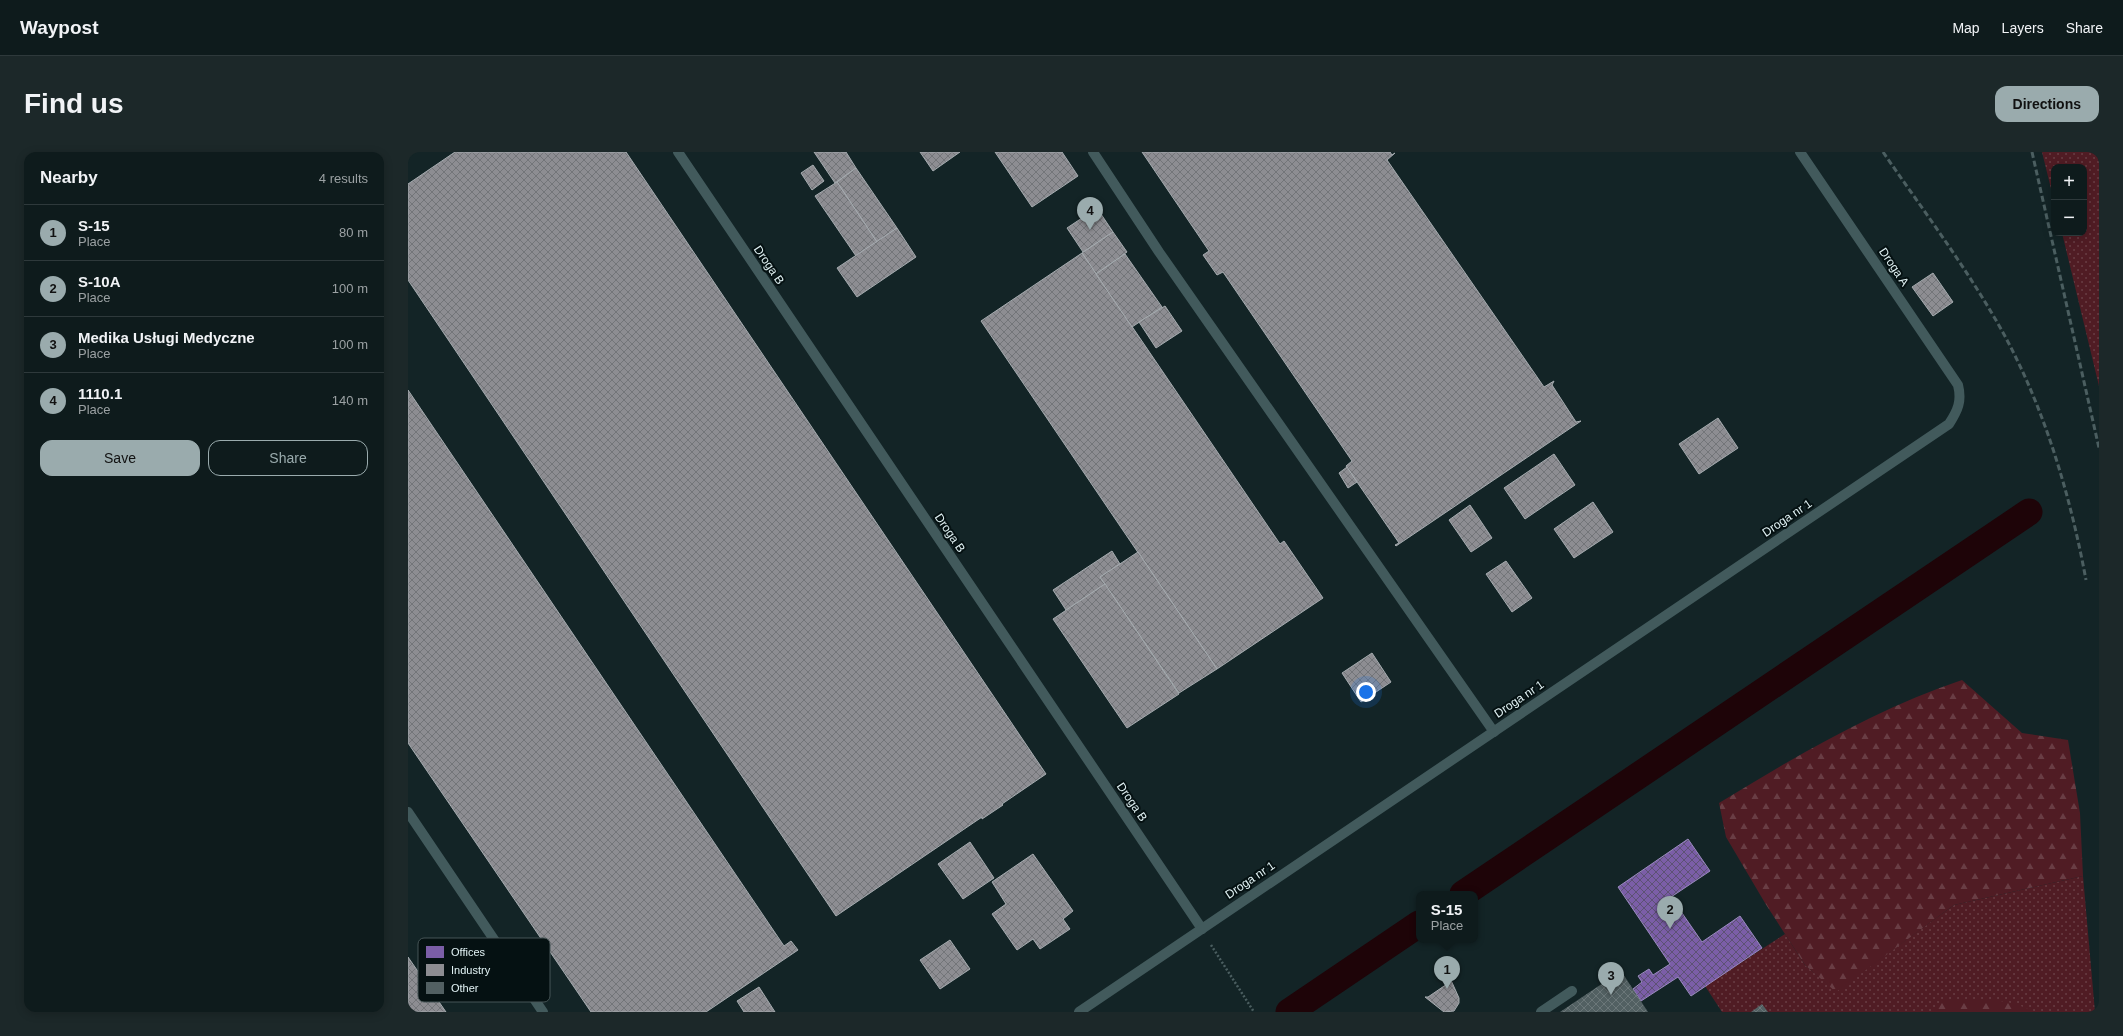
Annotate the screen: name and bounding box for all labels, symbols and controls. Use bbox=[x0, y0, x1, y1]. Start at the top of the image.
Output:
text: Waypost bbox=[20, 17, 98, 38]
text: Map bbox=[1952, 20, 1980, 36]
text: Layers bbox=[2002, 20, 2044, 36]
text: Share bbox=[2066, 20, 2103, 36]
button: Directions bbox=[1995, 86, 2099, 122]
text: Find us bbox=[24, 88, 124, 119]
map controls bbox=[2051, 164, 2087, 236]
button: + bbox=[2051, 164, 2087, 200]
text: Nearby bbox=[40, 168, 98, 187]
text: 4 results bbox=[319, 171, 368, 186]
pin: 4 bbox=[1077, 197, 1103, 230]
button: − bbox=[2051, 200, 2087, 236]
text: S-15 bbox=[78, 217, 110, 234]
text: 1 bbox=[49, 225, 57, 240]
text: 80 m bbox=[339, 225, 368, 240]
text: Place bbox=[78, 234, 111, 249]
street label: Droga B bbox=[751, 243, 787, 287]
street label: Droga A bbox=[1876, 245, 1912, 289]
text: S-10A bbox=[78, 273, 121, 290]
text: 2 bbox=[49, 281, 57, 296]
text: 100 m bbox=[332, 281, 368, 296]
text: Place bbox=[78, 290, 111, 305]
text: Medika Usługi Medyczne bbox=[78, 329, 255, 346]
text: 3 bbox=[49, 337, 57, 352]
text: 100 m bbox=[332, 337, 368, 352]
text: Place bbox=[78, 346, 111, 361]
text: 1110.1 bbox=[78, 385, 122, 402]
text: 4 bbox=[49, 393, 57, 408]
text: 140 m bbox=[332, 393, 368, 408]
text: Place bbox=[78, 402, 111, 417]
button: Save bbox=[40, 440, 200, 476]
button: Share bbox=[208, 440, 368, 476]
street label: Droga nr 1 bbox=[1760, 496, 1815, 540]
street label: Droga B bbox=[932, 511, 968, 555]
street label: Droga nr 1 bbox=[1492, 677, 1547, 721]
your location bbox=[1356, 682, 1376, 702]
street label: Droga B bbox=[1114, 780, 1150, 824]
street label: Droga nr 1 bbox=[1223, 858, 1278, 902]
popup bbox=[1416, 891, 1478, 943]
pin: 2 bbox=[1657, 896, 1683, 929]
text: S-15 bbox=[1431, 901, 1462, 918]
text: Place bbox=[1431, 918, 1463, 933]
legend bbox=[418, 938, 550, 1002]
text: Offices bbox=[451, 946, 486, 958]
pin: 1 bbox=[1434, 956, 1460, 989]
pin: 3 bbox=[1598, 962, 1624, 995]
text: Industry bbox=[451, 964, 491, 976]
text: Other bbox=[451, 982, 479, 994]

